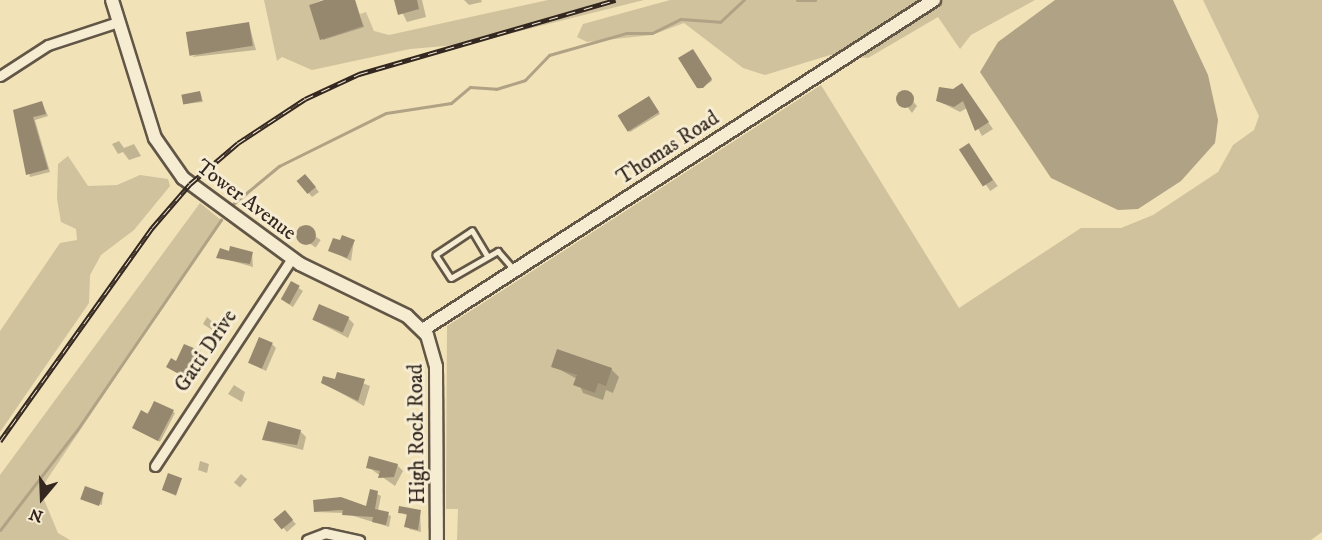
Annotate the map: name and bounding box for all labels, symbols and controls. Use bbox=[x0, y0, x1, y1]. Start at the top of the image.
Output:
street label: Thomas Road bbox=[612, 106, 724, 190]
street label: Tower Avenue bbox=[191, 154, 301, 246]
street label: Gatti Drive bbox=[169, 305, 243, 397]
street label: High Rock Road bbox=[403, 364, 431, 504]
north arrow bbox=[12, 468, 72, 528]
text: N bbox=[27, 503, 46, 527]

